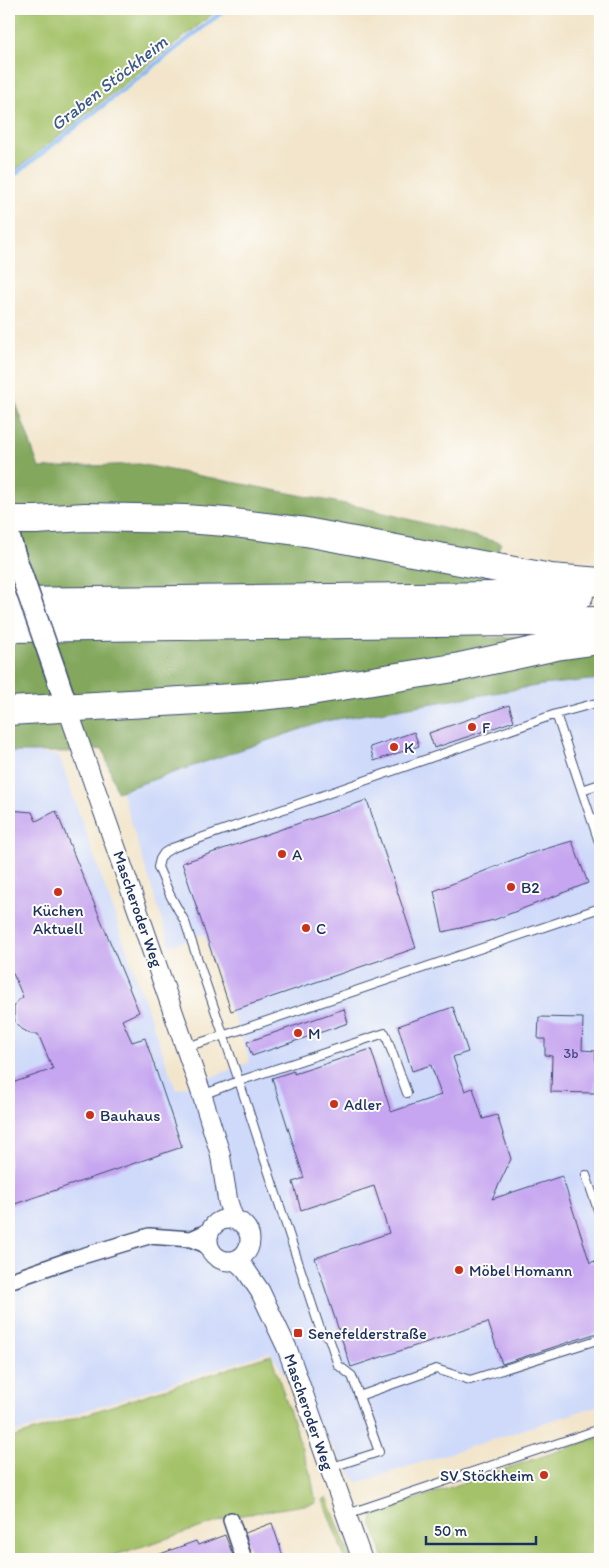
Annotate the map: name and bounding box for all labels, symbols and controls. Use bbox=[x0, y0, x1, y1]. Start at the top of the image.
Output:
water label: Graben Stöckheim bbox=[46, 30, 172, 135]
place label: F bbox=[482, 718, 491, 737]
marker: F bbox=[466, 721, 478, 733]
place label: K bbox=[404, 738, 415, 757]
marker: K bbox=[388, 741, 400, 753]
place label: A bbox=[292, 845, 302, 864]
street label: Mascheroder Weg bbox=[109, 848, 167, 970]
marker: A bbox=[276, 848, 288, 860]
place label: B2 bbox=[521, 878, 540, 897]
marker: B2 bbox=[505, 881, 517, 893]
marker: Küchen Aktuell bbox=[52, 886, 64, 898]
place label: Küchen Aktuell bbox=[32, 901, 84, 938]
place label: C bbox=[316, 919, 326, 938]
marker: C bbox=[300, 922, 312, 934]
place label: M bbox=[308, 1024, 321, 1043]
marker: M bbox=[292, 1027, 304, 1039]
house number: 3b bbox=[564, 1045, 578, 1062]
place label: Adler bbox=[344, 1095, 382, 1114]
marker: Adler bbox=[328, 1098, 340, 1110]
place label: Bauhaus bbox=[100, 1106, 160, 1125]
marker: Bauhaus bbox=[84, 1109, 96, 1121]
place label: Möbel Homann bbox=[469, 1261, 573, 1280]
marker: Möbel Homann bbox=[453, 1264, 465, 1276]
place label: Senefelderstraße bbox=[308, 1324, 427, 1343]
marker: Senefelderstraße bbox=[292, 1327, 304, 1339]
street label: Mascheroder Weg bbox=[280, 1351, 338, 1473]
place label: SV Stöckheim bbox=[440, 1466, 534, 1485]
marker: SV Stöckheim bbox=[538, 1469, 550, 1481]
scale bar bbox=[426, 1513, 536, 1545]
text: 50 m bbox=[434, 1522, 467, 1540]

